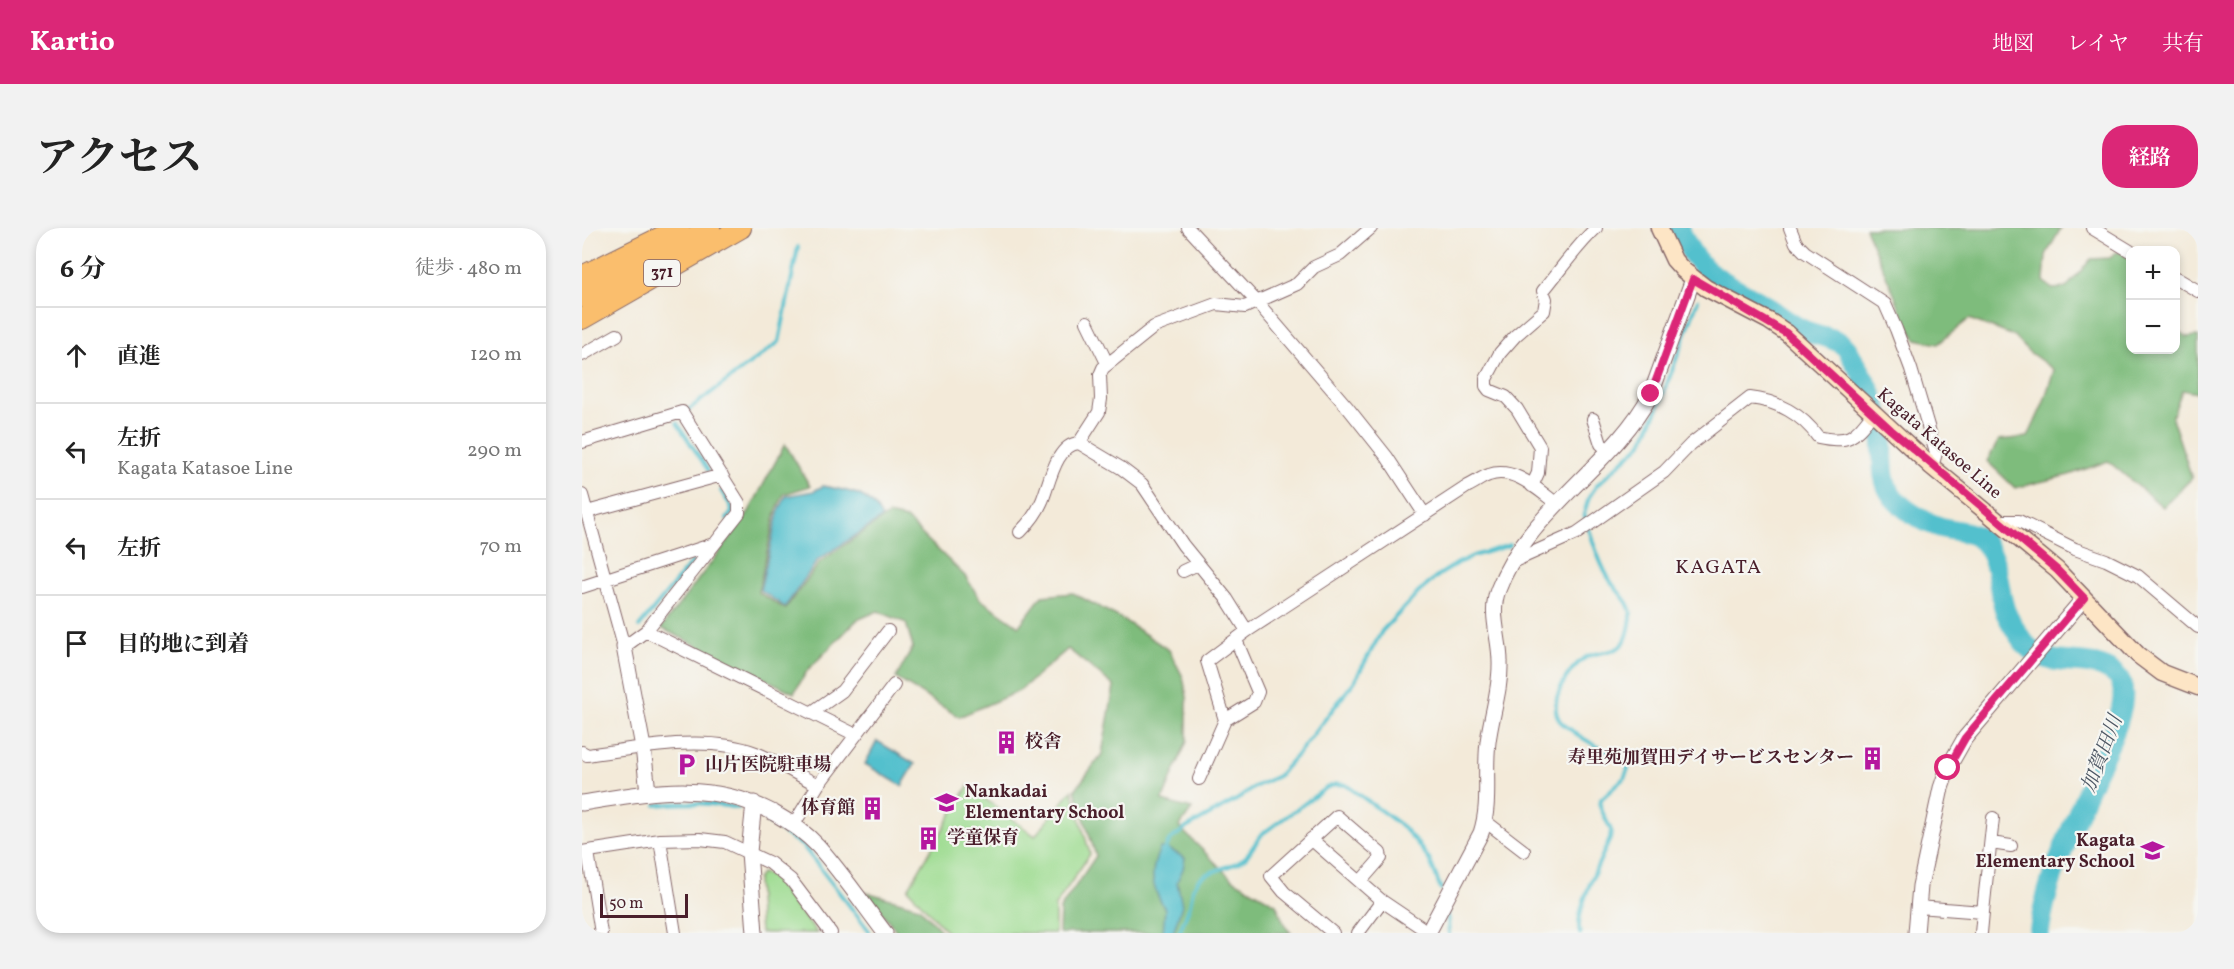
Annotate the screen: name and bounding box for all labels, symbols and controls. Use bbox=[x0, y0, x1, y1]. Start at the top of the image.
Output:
text: Kartio bbox=[30, 23, 115, 62]
text: 地図 bbox=[1992, 30, 2034, 59]
text: レイヤ bbox=[2067, 30, 2129, 59]
text: 共有 bbox=[2162, 30, 2204, 59]
button: 経路 bbox=[2102, 125, 2198, 188]
text: アクセス bbox=[36, 131, 203, 190]
map controls bbox=[2126, 246, 2180, 354]
button: + bbox=[2126, 246, 2180, 300]
text: 6 分 bbox=[60, 252, 105, 288]
text: 徒歩 · 480 m bbox=[415, 255, 522, 283]
road number: 371 bbox=[644, 260, 680, 286]
button: − bbox=[2126, 300, 2180, 354]
icon: ahead bbox=[60, 339, 93, 372]
text: 120 m bbox=[470, 341, 522, 369]
text: 直進 bbox=[117, 342, 161, 373]
route end bbox=[1637, 380, 1663, 406]
street label: Kagata Katasoe Line bbox=[1871, 383, 2007, 505]
text: 左折 bbox=[117, 424, 161, 455]
icon: left bbox=[60, 435, 93, 468]
text: 290 m bbox=[467, 437, 522, 465]
text: Kagata Katasoe Line bbox=[117, 455, 293, 483]
icon: left bbox=[60, 531, 93, 564]
text: 70 m bbox=[479, 533, 522, 561]
text: 左折 bbox=[117, 534, 161, 565]
district label: KAGATA bbox=[1675, 554, 1763, 582]
icon: arrive bbox=[60, 627, 93, 660]
text: 目的地に到着 bbox=[117, 630, 249, 661]
water label: 加賀田川 bbox=[2076, 710, 2131, 796]
building icon: 校舎 bbox=[994, 729, 1020, 755]
place label: 校舎 bbox=[1025, 730, 1061, 755]
building icon: 寿里苑加賀田デイサービスセンター bbox=[1859, 745, 1885, 771]
place label: 寿里苑加賀田デイサービスセンター bbox=[1568, 746, 1854, 771]
parking icon: 山片医院駐車場 bbox=[674, 752, 700, 778]
place label: 山片医院駐車場 bbox=[705, 753, 831, 778]
route start bbox=[1934, 754, 1960, 780]
place label: Nankadai Elementary School bbox=[965, 780, 1125, 826]
school or university icon: Nankadai Elementary School bbox=[934, 789, 960, 815]
building icon: 体育館 bbox=[860, 795, 886, 821]
place label: 体育館 bbox=[801, 796, 855, 821]
building icon: 学童保育 bbox=[916, 825, 942, 851]
place label: 学童保育 bbox=[947, 826, 1019, 851]
place label: Kagata Elementary School bbox=[1976, 829, 2135, 875]
school or university icon: Kagata Elementary School bbox=[2140, 838, 2166, 864]
scale bar bbox=[600, 891, 688, 918]
text: 50 m bbox=[609, 893, 643, 915]

